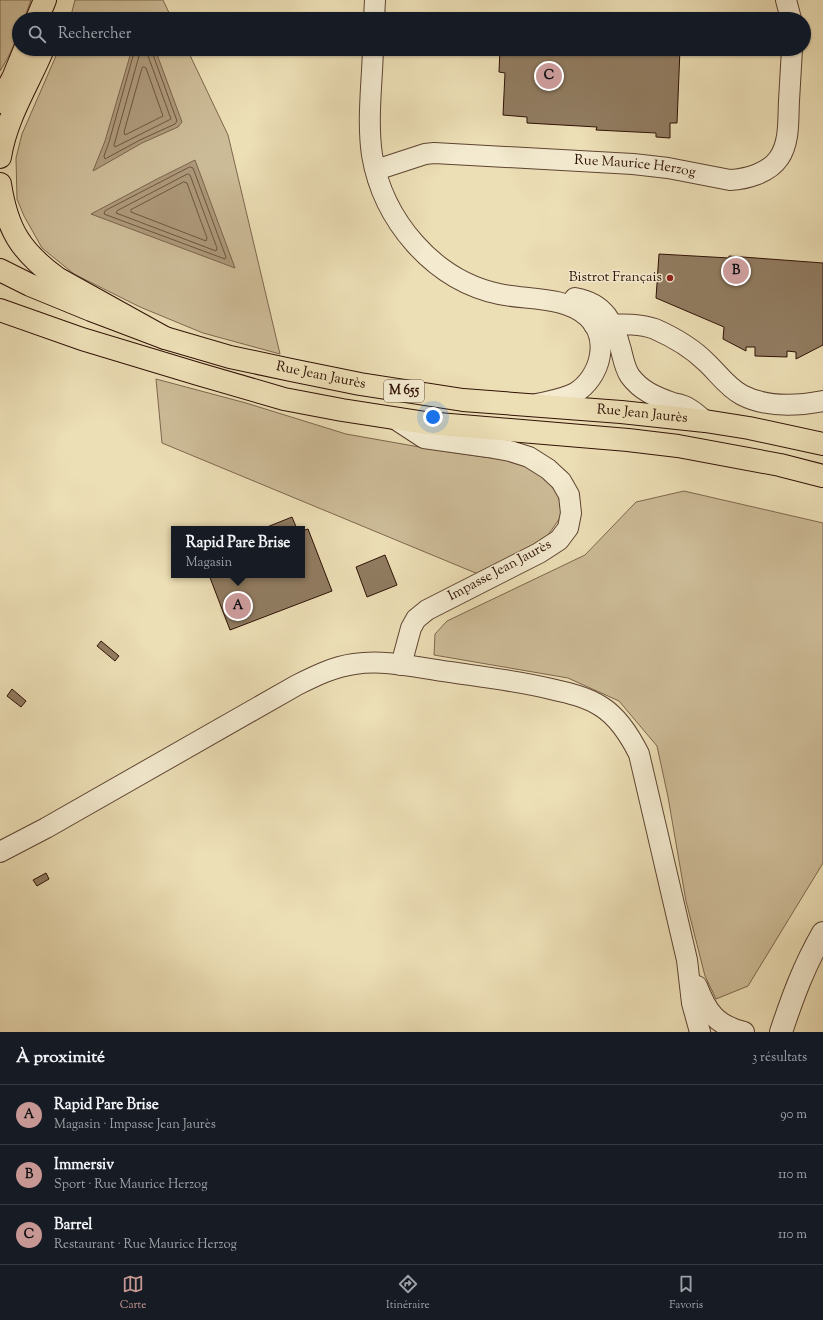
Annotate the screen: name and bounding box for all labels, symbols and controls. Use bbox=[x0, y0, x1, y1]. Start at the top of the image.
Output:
search box bbox=[12, 12, 811, 56]
icon: search bbox=[26, 23, 48, 45]
text: Rechercher bbox=[58, 24, 131, 45]
pin: C bbox=[536, 61, 562, 91]
street label: Rue Maurice Herzog bbox=[574, 151, 697, 183]
pin: B bbox=[723, 256, 749, 286]
place label: Bistrot Français bbox=[569, 268, 662, 288]
marker: Bistrot Français bbox=[665, 273, 675, 283]
street label: Rue Jean Jaurès bbox=[274, 357, 367, 395]
road number: M 655 bbox=[384, 380, 424, 402]
street label: Rue Jean Jaurès bbox=[596, 400, 689, 429]
your location bbox=[423, 407, 443, 427]
popup bbox=[171, 526, 305, 578]
text: Rapid Pare Brise bbox=[186, 533, 290, 554]
street label: Impasse Jean Jaurès bbox=[445, 535, 555, 607]
text: Magasin bbox=[186, 554, 232, 572]
pin: A bbox=[225, 591, 251, 621]
text: À proximité bbox=[16, 1046, 105, 1070]
text: 3 résultats bbox=[752, 1049, 807, 1067]
text: Rapid Pare Brise bbox=[54, 1095, 159, 1116]
text: A bbox=[24, 1106, 34, 1124]
text: 90 m bbox=[780, 1106, 807, 1124]
text: Magasin · Impasse Jean Jaurès bbox=[54, 1116, 216, 1134]
text: Immersiv bbox=[54, 1155, 114, 1176]
text: B bbox=[25, 1166, 33, 1184]
text: 110 m bbox=[778, 1166, 807, 1184]
text: Sport · Rue Maurice Herzog bbox=[54, 1176, 208, 1194]
text: Barrel bbox=[54, 1215, 93, 1236]
text: C bbox=[24, 1226, 34, 1244]
text: 110 m bbox=[778, 1226, 807, 1244]
text: Restaurant · Rue Maurice Herzog bbox=[54, 1236, 237, 1254]
tab: Carte bbox=[120, 1273, 146, 1313]
tab: Itinéraire bbox=[386, 1273, 430, 1313]
tab: Favoris bbox=[669, 1273, 703, 1313]

